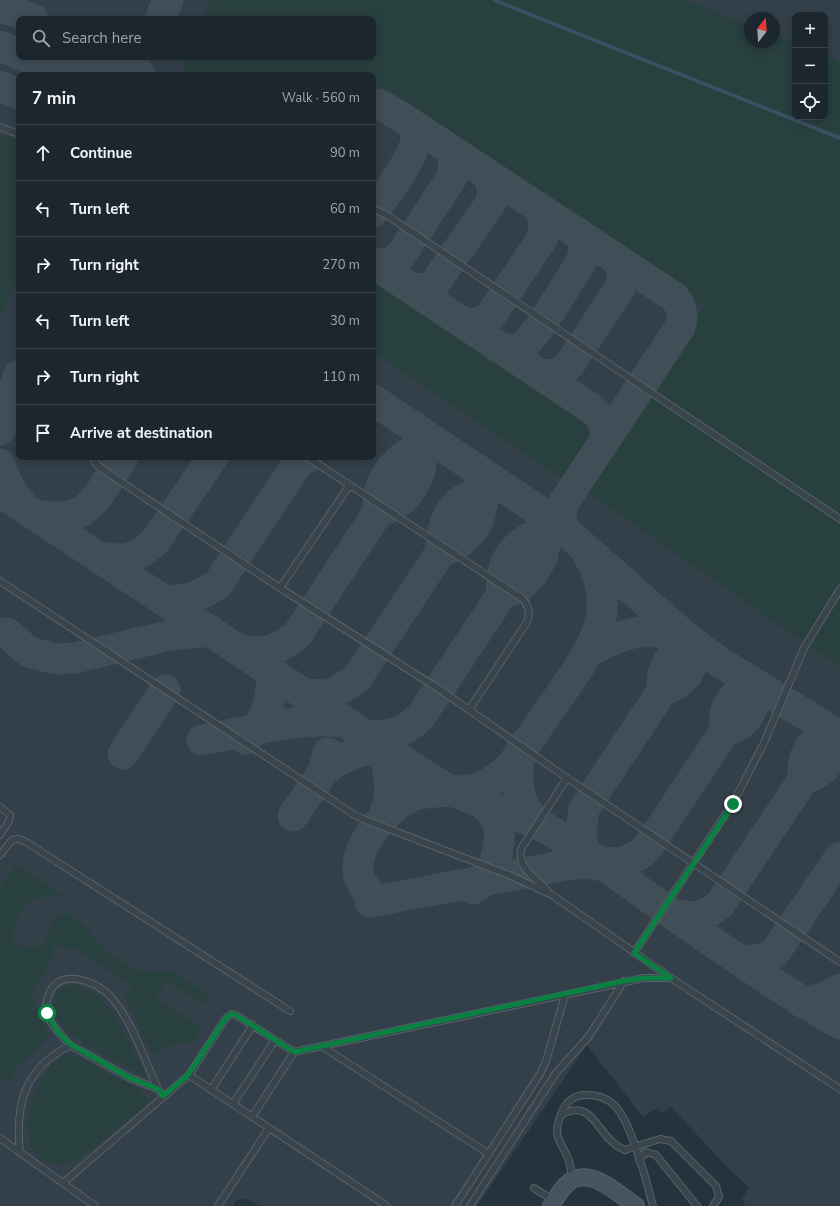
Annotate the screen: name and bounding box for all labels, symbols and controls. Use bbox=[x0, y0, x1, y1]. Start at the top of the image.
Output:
north arrow bbox=[744, 12, 780, 48]
map controls bbox=[792, 12, 828, 120]
button: + bbox=[792, 12, 828, 48]
search box bbox=[16, 16, 376, 60]
icon: search bbox=[30, 27, 52, 49]
text: Search here bbox=[62, 28, 142, 48]
button: − bbox=[792, 48, 828, 84]
button: locate bbox=[792, 84, 828, 120]
text: 7 min bbox=[32, 87, 76, 110]
text: Walk · 560 m bbox=[282, 89, 360, 107]
icon: ahead bbox=[32, 142, 54, 164]
text: Continue bbox=[70, 143, 132, 163]
text: 90 m bbox=[330, 144, 360, 162]
icon: left bbox=[32, 198, 54, 220]
text: Turn left bbox=[70, 199, 129, 219]
text: 60 m bbox=[330, 200, 360, 218]
icon: right bbox=[32, 254, 54, 276]
text: Turn right bbox=[70, 255, 139, 275]
text: 270 m bbox=[322, 256, 360, 274]
icon: left bbox=[32, 310, 54, 332]
text: Turn left bbox=[70, 311, 129, 331]
text: 30 m bbox=[330, 312, 360, 330]
icon: right bbox=[32, 366, 54, 388]
text: Turn right bbox=[70, 367, 139, 387]
text: 110 m bbox=[322, 368, 360, 386]
icon: arrive bbox=[32, 422, 54, 444]
text: Arrive at destination bbox=[70, 423, 213, 443]
route end bbox=[724, 795, 742, 813]
route start bbox=[38, 1004, 56, 1022]

